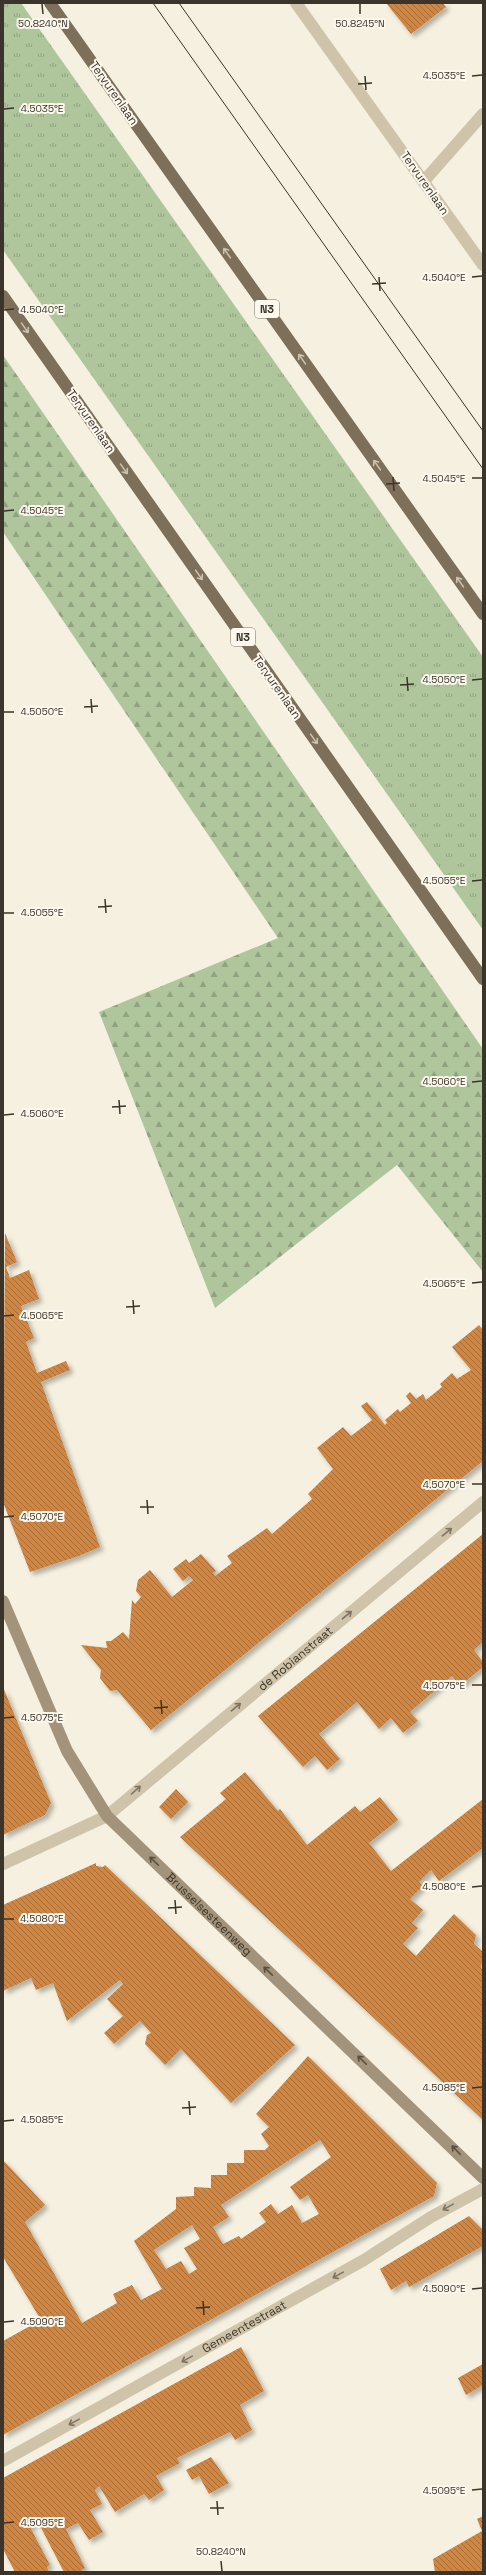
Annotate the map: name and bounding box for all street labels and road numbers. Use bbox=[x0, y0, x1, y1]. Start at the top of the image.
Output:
street label: Tervurenlaan bbox=[86, 58, 142, 128]
street label: Tervurenlaan bbox=[397, 148, 453, 218]
road number: N3 bbox=[255, 300, 279, 318]
street label: Tervurenlaan bbox=[63, 386, 119, 456]
road number: N3 bbox=[231, 628, 255, 646]
street label: Tervurenlaan bbox=[249, 652, 305, 722]
street label: de Robianstraat bbox=[255, 1623, 336, 1695]
street label: Brusselsesteenweg bbox=[163, 1869, 255, 1959]
street label: Gemeentestraat bbox=[199, 2297, 289, 2357]

